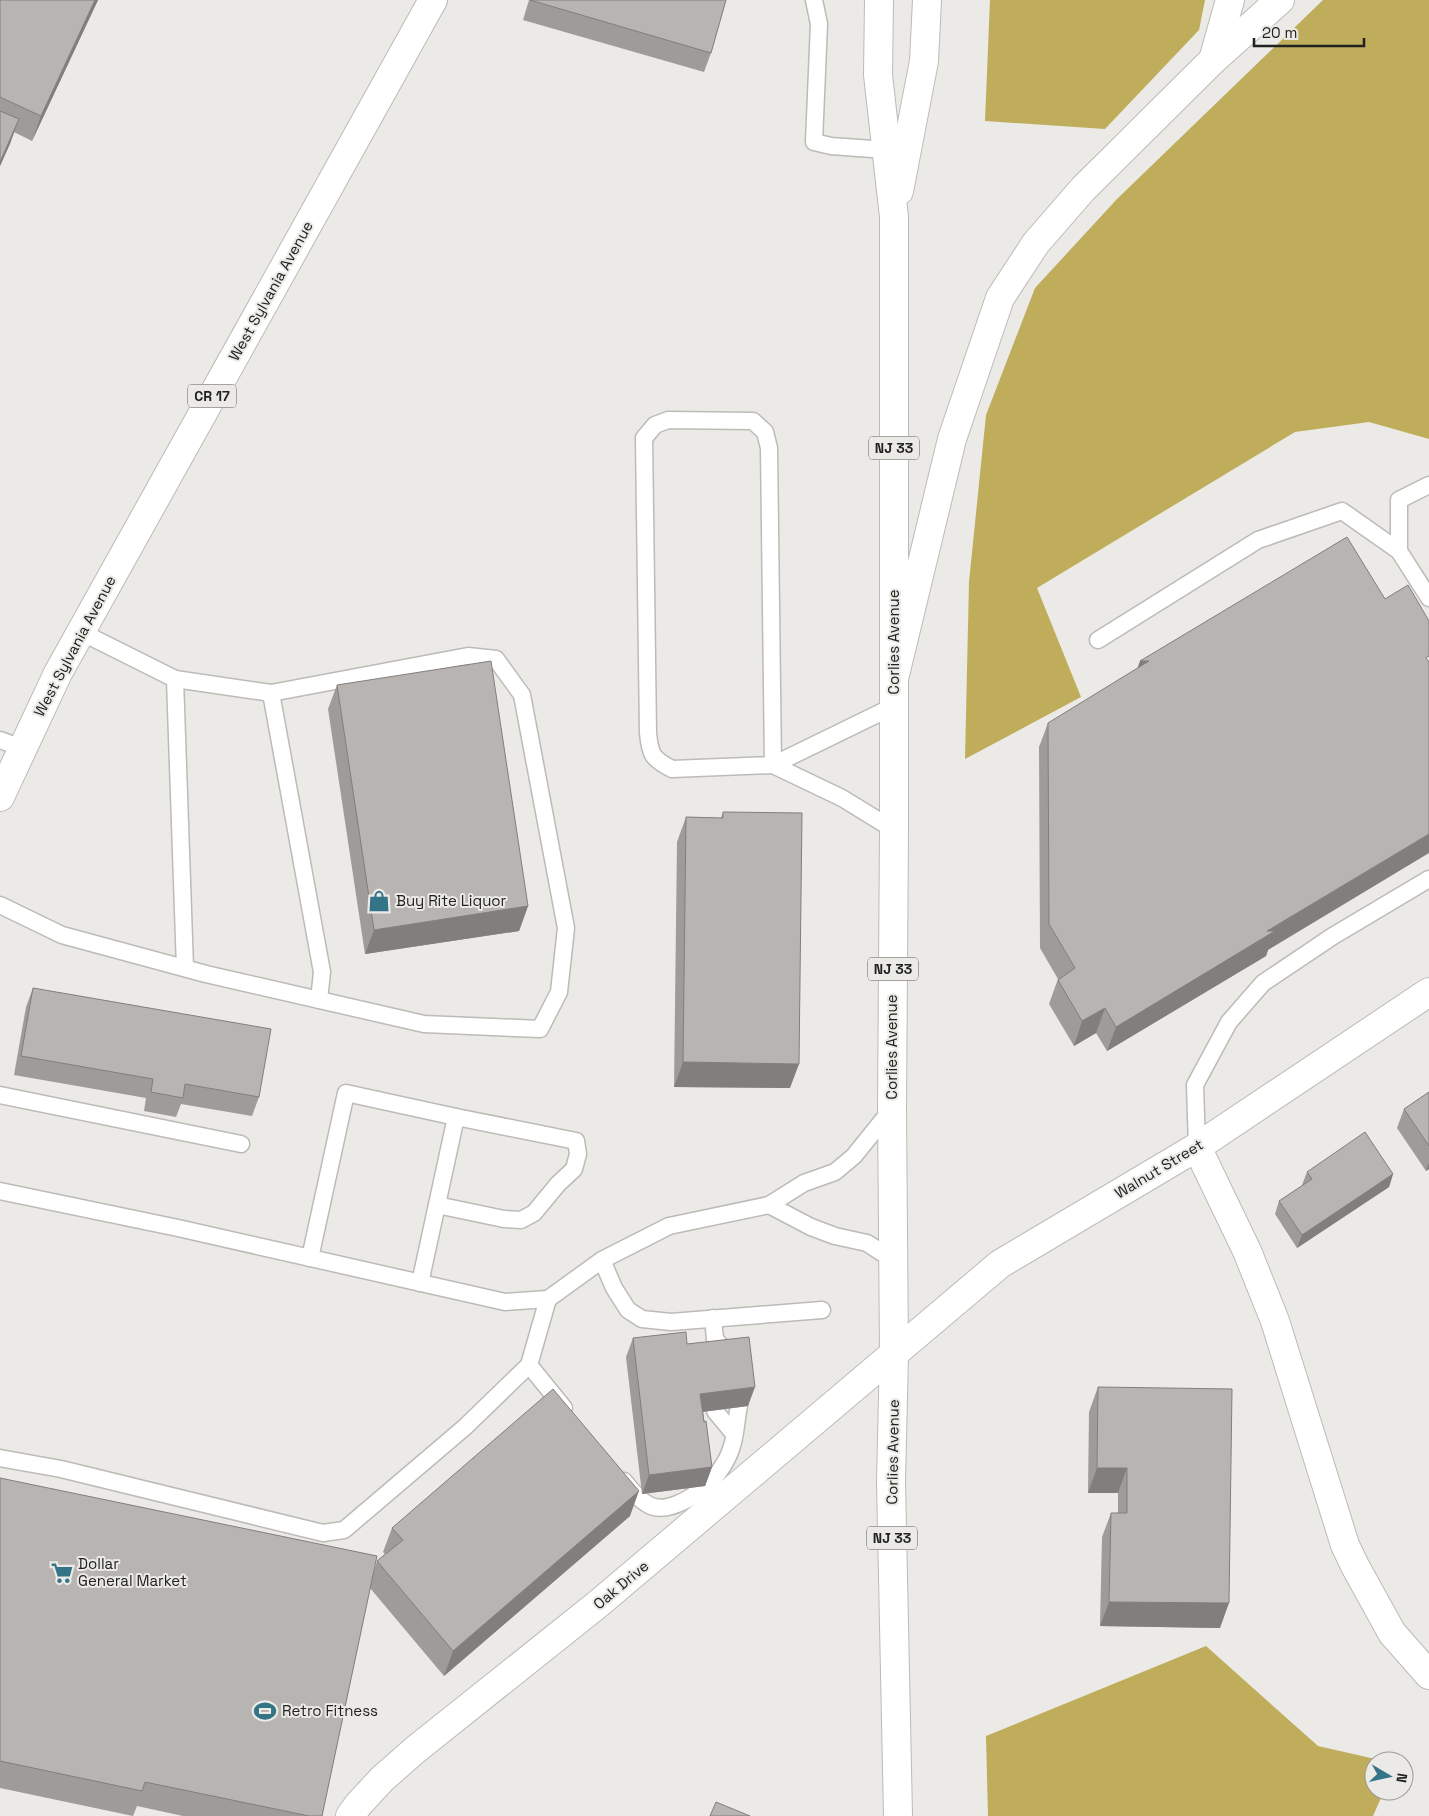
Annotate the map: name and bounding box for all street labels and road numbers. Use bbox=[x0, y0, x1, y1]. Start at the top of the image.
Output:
street label: West Sylvania Avenue bbox=[224, 217, 317, 364]
road number: CR 17 bbox=[188, 384, 236, 408]
road number: NJ 33 bbox=[869, 436, 919, 459]
street label: West Sylvania Avenue bbox=[29, 572, 120, 720]
street label: Corlies Avenue bbox=[884, 589, 903, 695]
road number: NJ 33 bbox=[868, 958, 918, 981]
street label: Corlies Avenue bbox=[882, 994, 901, 1100]
street label: Walnut Street bbox=[1111, 1135, 1207, 1202]
street label: Corlies Avenue bbox=[882, 1399, 903, 1505]
road number: NJ 33 bbox=[867, 1526, 917, 1550]
street label: Oak Drive bbox=[589, 1556, 652, 1613]

